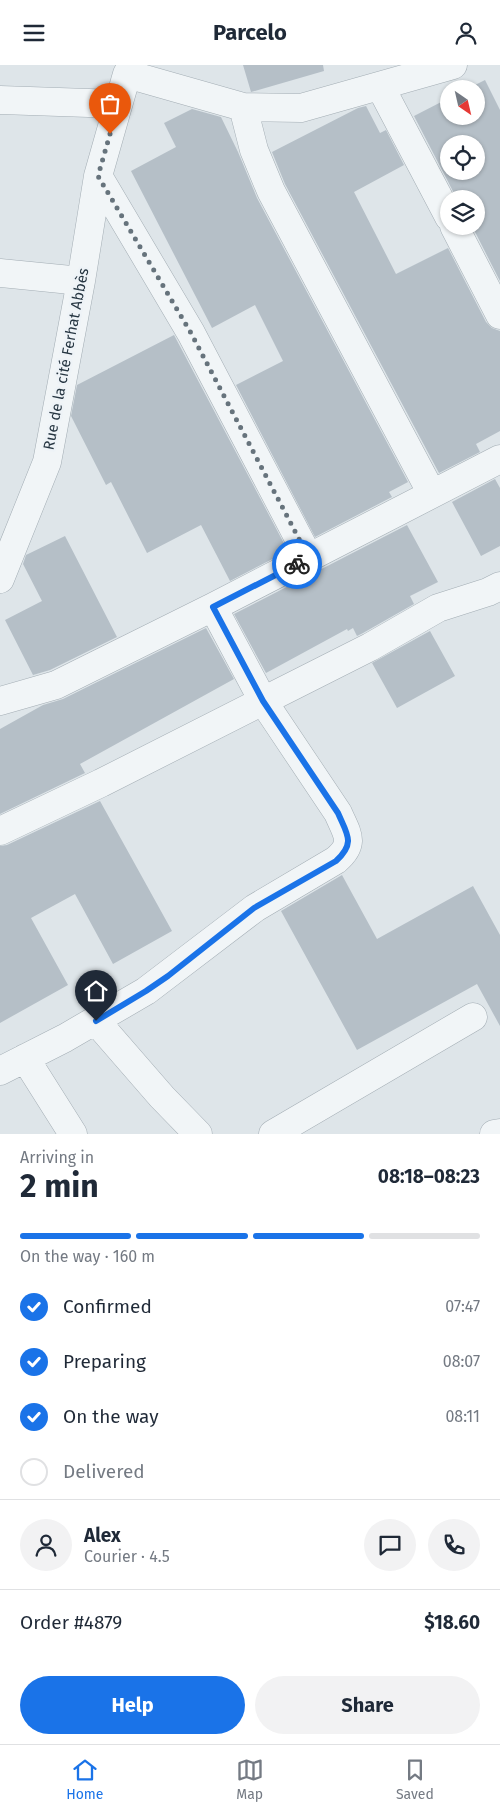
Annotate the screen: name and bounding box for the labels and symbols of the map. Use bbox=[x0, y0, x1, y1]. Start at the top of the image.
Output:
north arrow bbox=[440, 80, 485, 125]
pin bbox=[89, 83, 131, 134]
street label: Rue de la cité Ferhat Abbès bbox=[40, 266, 92, 452]
courier bbox=[272, 539, 322, 589]
pin bbox=[75, 970, 117, 1021]

